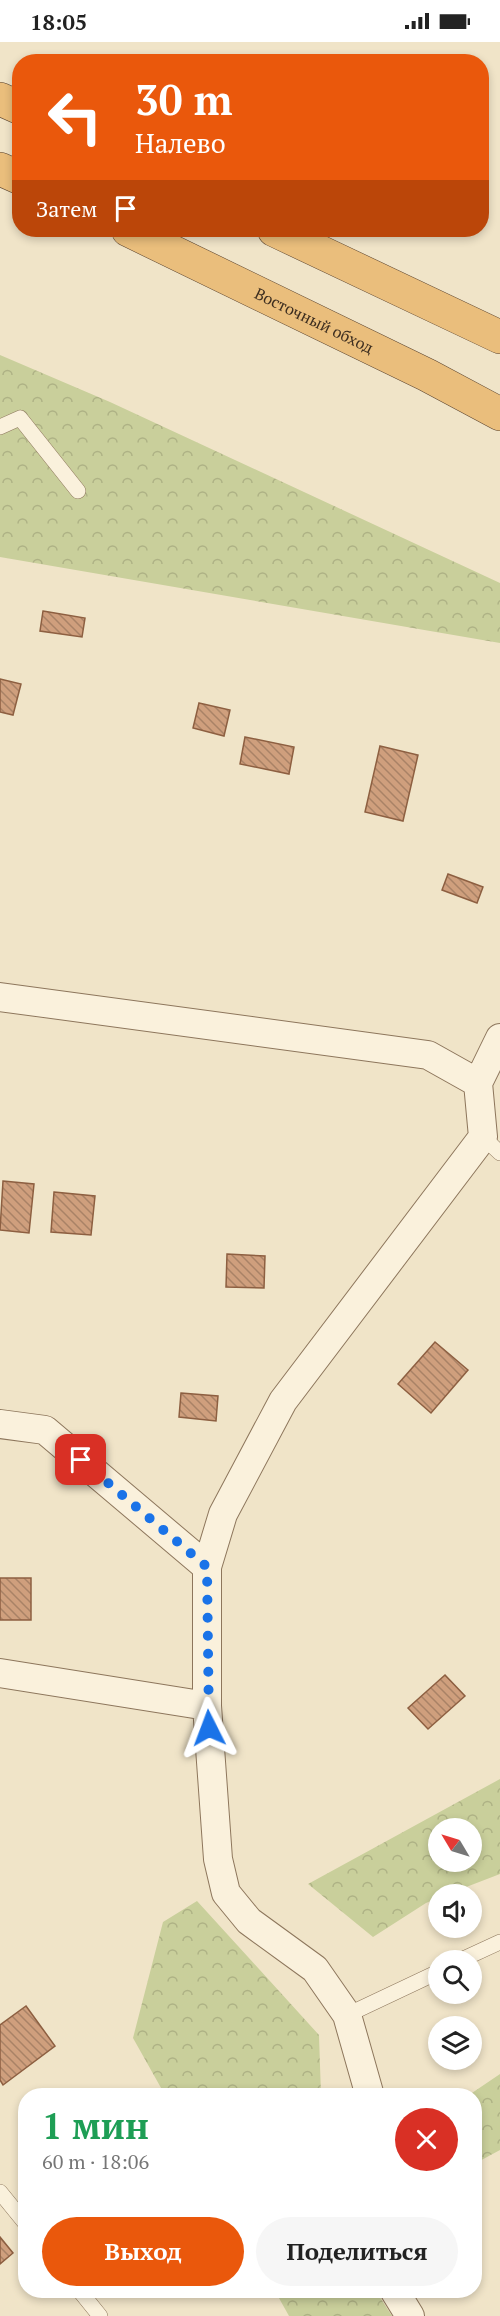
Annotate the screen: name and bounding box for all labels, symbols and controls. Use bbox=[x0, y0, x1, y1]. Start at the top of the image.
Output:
text: 18:05 bbox=[30, 7, 87, 36]
text: 30 m bbox=[135, 71, 233, 127]
icon: left bbox=[36, 78, 114, 156]
text: Налево bbox=[135, 125, 226, 161]
icon: arrive bbox=[109, 192, 142, 225]
text: Затем bbox=[36, 194, 97, 223]
street label: Восточный обход bbox=[251, 282, 377, 359]
pin bbox=[55, 1434, 106, 1485]
icon: arrive bbox=[64, 1443, 97, 1476]
position arrow bbox=[177, 1696, 241, 1760]
north arrow bbox=[428, 1818, 482, 1872]
map controls bbox=[428, 1818, 482, 2070]
button: sound bbox=[428, 1884, 482, 1938]
button: search bbox=[428, 1950, 482, 2004]
button: layers bbox=[428, 2016, 482, 2070]
text: 1 мин bbox=[42, 2102, 149, 2149]
button: close bbox=[395, 2108, 458, 2171]
text: 60 m · 18:06 bbox=[42, 2148, 149, 2175]
button: Выход bbox=[42, 2217, 244, 2286]
button: Поделиться bbox=[256, 2217, 458, 2286]

